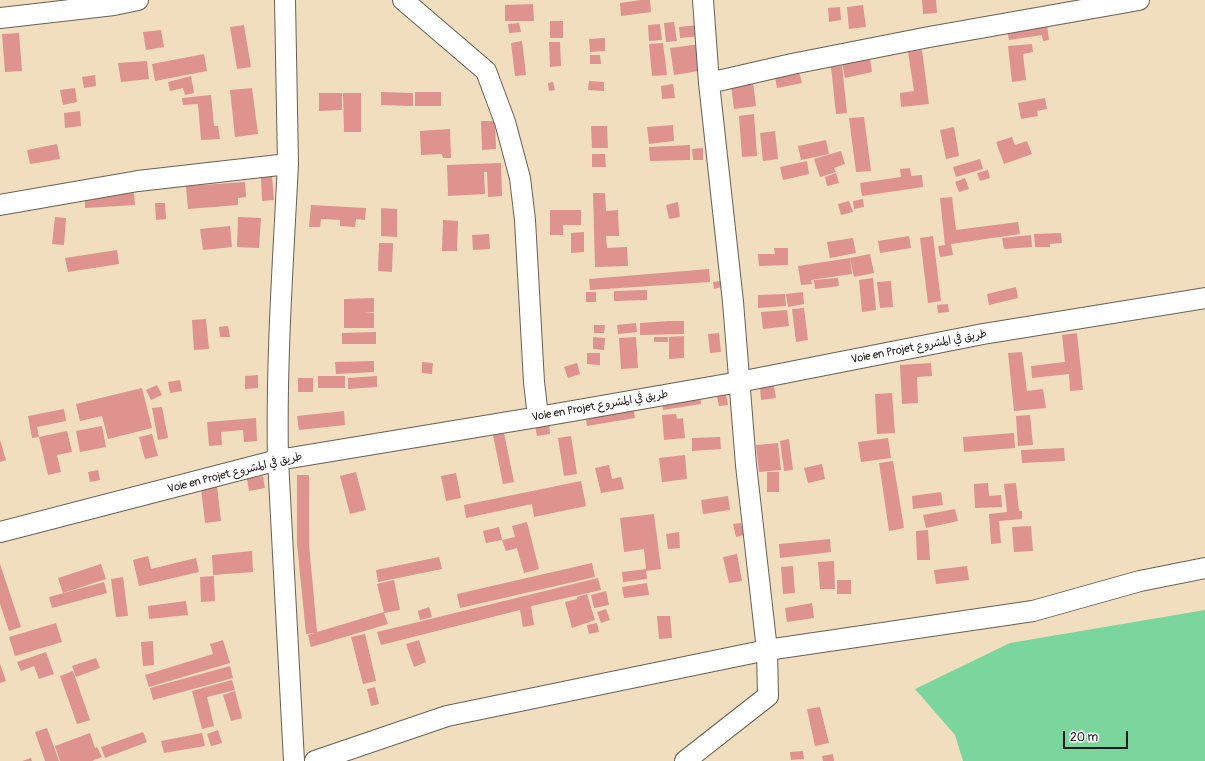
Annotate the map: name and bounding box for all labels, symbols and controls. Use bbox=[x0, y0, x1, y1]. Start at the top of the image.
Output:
street label: Voie en Projet طريق في المشروع bbox=[850, 327, 988, 367]
street label: Voie en Projet طريق في المشروع bbox=[531, 387, 669, 425]
street label: Voie en Projet طريق في المشروع bbox=[166, 450, 304, 496]
scale bar bbox=[1065, 723, 1130, 749]
text: 20 m bbox=[1070, 730, 1098, 745]

